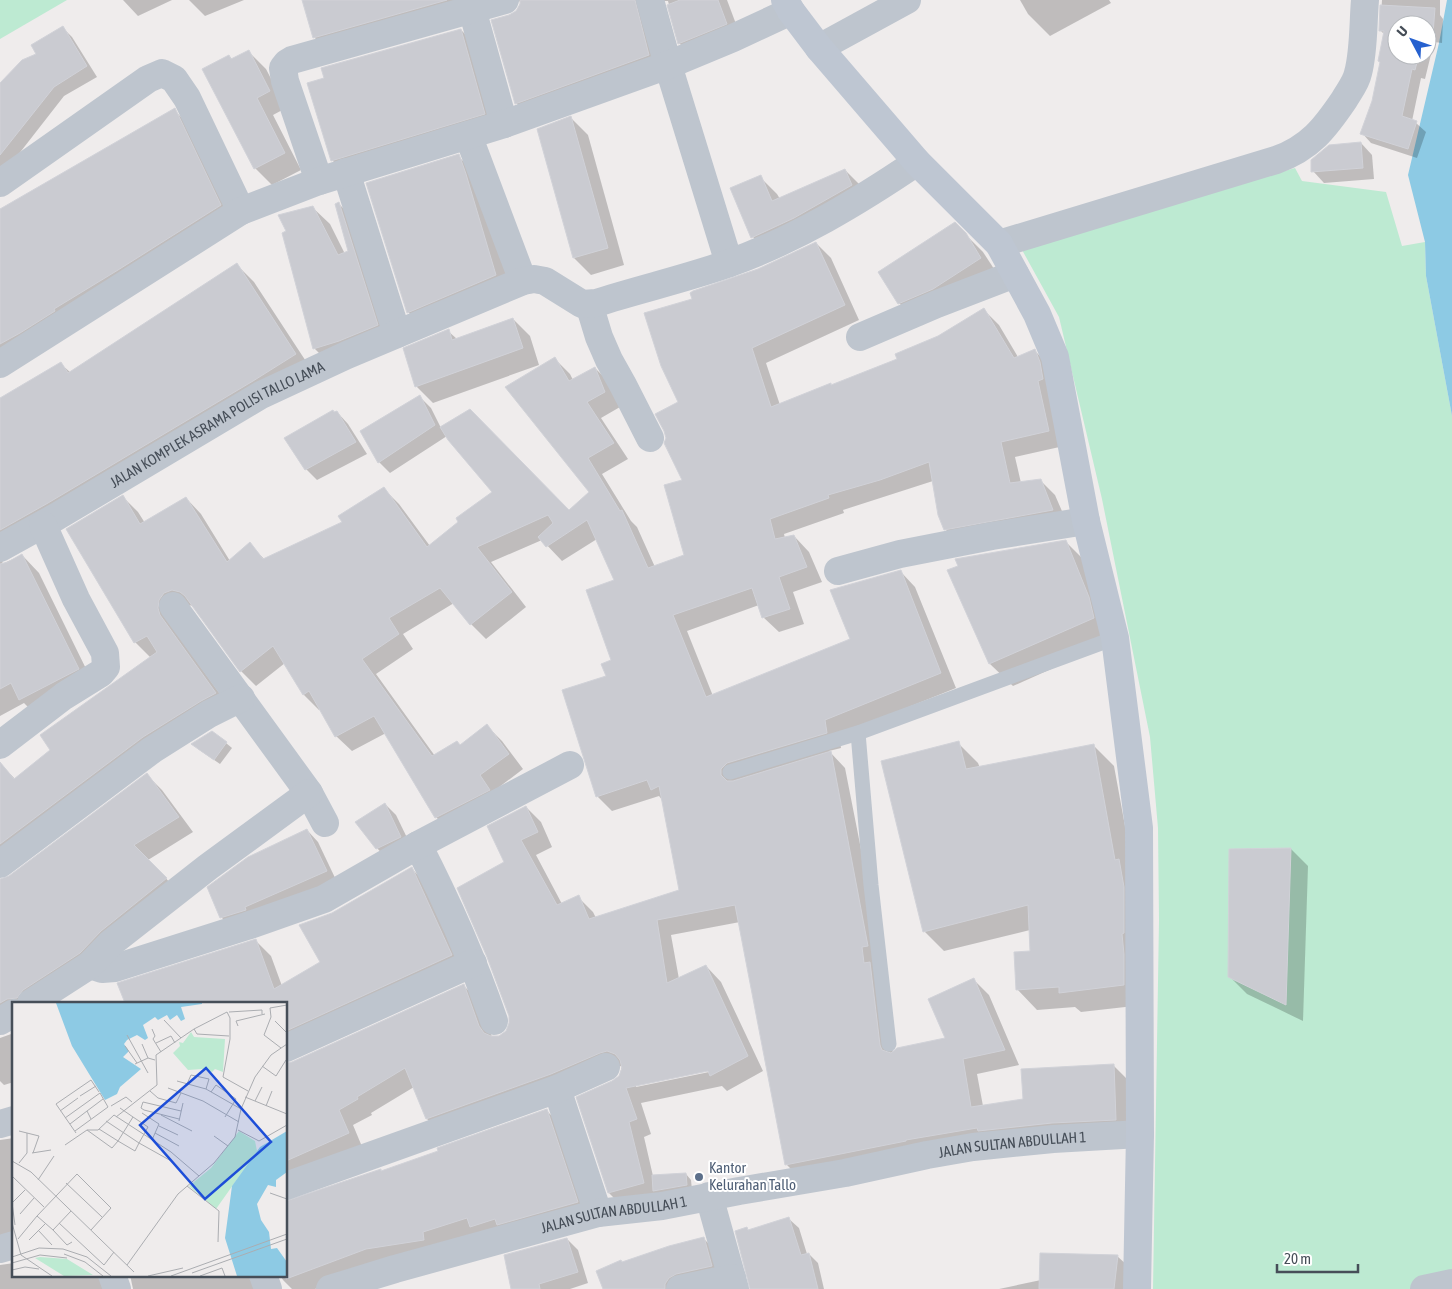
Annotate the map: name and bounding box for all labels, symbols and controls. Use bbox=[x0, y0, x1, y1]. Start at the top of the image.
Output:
north arrow bbox=[1387, 15, 1437, 65]
text: U bbox=[1393, 23, 1411, 40]
street label: JALAN KOMPLEK ASRAMA POLISI TALLO LAMA bbox=[107, 357, 328, 491]
inset map bbox=[12, 1002, 288, 1276]
street label: JALAN SULTAN ABDULLAH 1 bbox=[937, 1128, 1087, 1161]
place label: Kantor Kelurahan Tallo bbox=[709, 1159, 796, 1193]
marker: Kantor Kelurahan Tallo bbox=[693, 1171, 705, 1183]
street label: JALAN SULTAN ABDULLAH 1 bbox=[539, 1192, 688, 1236]
scale bar bbox=[1277, 1242, 1358, 1274]
text: 20 m bbox=[1284, 1250, 1311, 1267]

